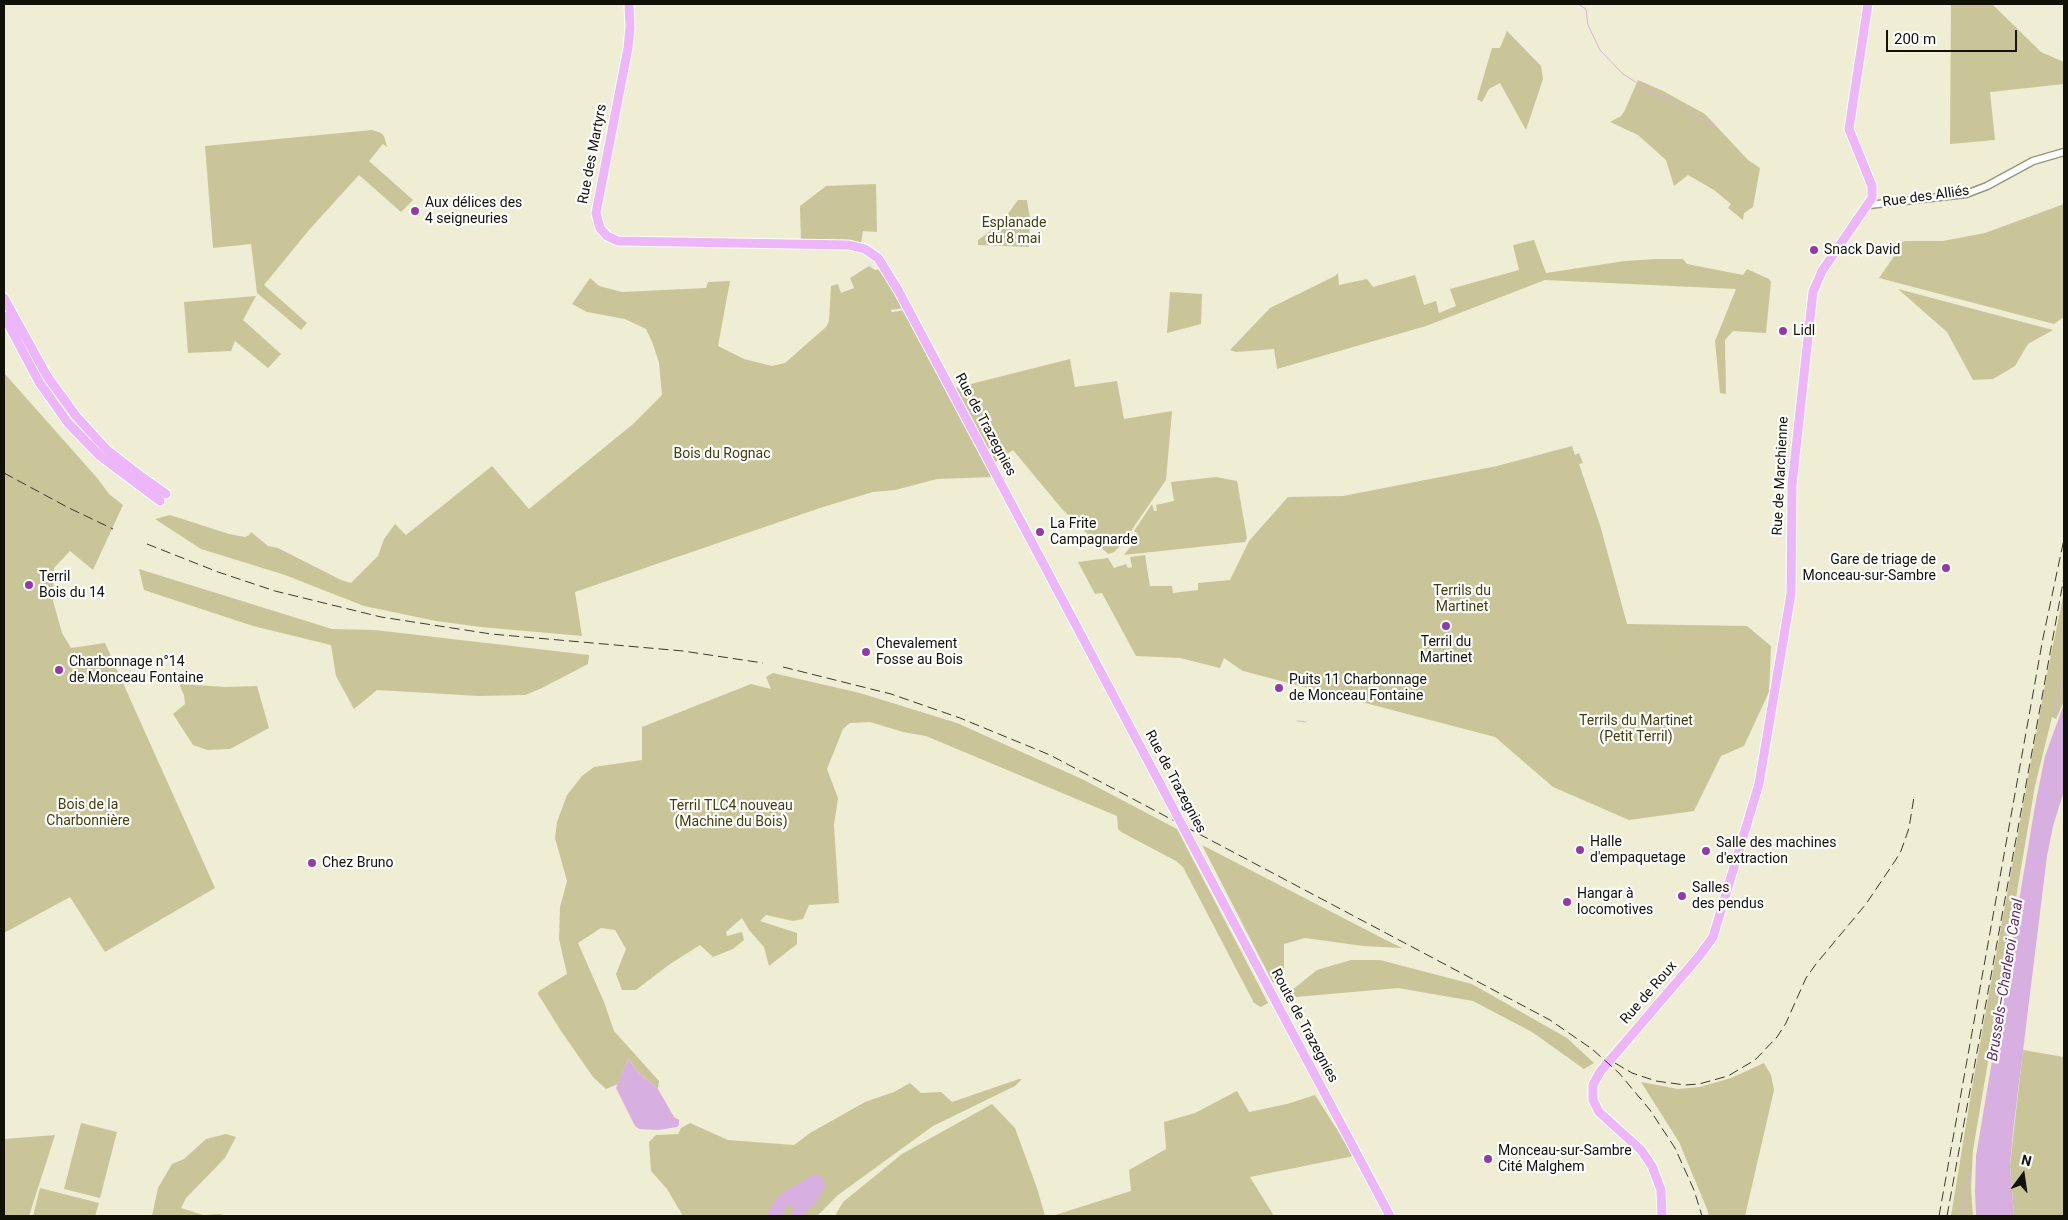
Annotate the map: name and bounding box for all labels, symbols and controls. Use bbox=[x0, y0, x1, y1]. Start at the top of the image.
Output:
scale bar bbox=[1888, 20, 2019, 52]
text: 200 m bbox=[1894, 30, 1936, 48]
street label: Rue des Martyrs bbox=[575, 103, 611, 205]
street label: Rue des Alliés bbox=[1882, 183, 1970, 211]
place label: Aux délices des 4 seigneuries bbox=[425, 195, 522, 228]
marker: Aux délices des 4 seigneuries bbox=[409, 205, 421, 217]
park label: Esplanade du 8 mai bbox=[982, 215, 1046, 248]
place label: Snack David bbox=[1824, 242, 1900, 258]
marker: Snack David bbox=[1808, 244, 1820, 256]
place label: Lidl bbox=[1793, 323, 1815, 339]
marker: Lidl bbox=[1777, 325, 1789, 337]
street label: Rue de Trazegnies bbox=[951, 371, 1019, 479]
street label: Rue de Marchienne bbox=[1769, 416, 1793, 536]
park label: Bois du Rognac bbox=[673, 446, 771, 462]
place label: La Frite Campagnarde bbox=[1050, 516, 1138, 548]
marker: La Frite Campagnarde bbox=[1034, 526, 1046, 538]
place label: Gare de triage de Monceau-sur-Sambre bbox=[1802, 552, 1936, 584]
marker: Gare de triage de Monceau-sur-Sambre bbox=[1940, 562, 1952, 574]
place label: Terril Bois du 14 bbox=[39, 569, 105, 602]
marker: Terril Bois du 14 bbox=[23, 579, 35, 591]
park label: Terrils du Martinet bbox=[1433, 583, 1491, 616]
marker: Terril du Martinet bbox=[1440, 620, 1452, 632]
place label: Terril du Martinet bbox=[1420, 634, 1472, 666]
place label: Chevalement Fosse au Bois bbox=[876, 636, 963, 669]
marker: Chevalement Fosse au Bois bbox=[860, 646, 872, 658]
place label: Charbonnage n°14 de Monceau Fontaine bbox=[69, 654, 203, 686]
marker: Charbonnage n°14 de Monceau Fontaine bbox=[53, 664, 65, 676]
place label: Puits 11 Charbonnage de Monceau Fontaine bbox=[1289, 672, 1427, 704]
marker: Puits 11 Charbonnage de Monceau Fontaine bbox=[1273, 682, 1285, 694]
park label: Terrils du Martinet (Petit Terril) bbox=[1579, 713, 1693, 746]
street label: Rue de Trazegnies bbox=[1141, 728, 1209, 836]
park label: Bois de la Charbonnière bbox=[46, 797, 130, 830]
park label: Terril TLC4 nouveau (Machine du Bois) bbox=[669, 798, 793, 830]
place label: Halle d'empaquetage bbox=[1590, 834, 1686, 866]
place label: Salle des machines d'extraction bbox=[1716, 835, 1836, 868]
marker: Halle d'empaquetage bbox=[1574, 844, 1586, 856]
marker: Salle des machines d'extraction bbox=[1700, 845, 1712, 857]
place label: Chez Bruno bbox=[322, 855, 394, 871]
marker: Chez Bruno bbox=[306, 857, 318, 869]
place label: Salles des pendus bbox=[1692, 880, 1764, 912]
place label: Hangar à locomotives bbox=[1577, 886, 1653, 919]
marker: Salles des pendus bbox=[1676, 890, 1688, 902]
marker: Hangar à locomotives bbox=[1561, 896, 1573, 908]
water label: Brussels–Charleroi Canal bbox=[1984, 898, 2028, 1062]
street label: Rue de Roux bbox=[1617, 958, 1681, 1028]
street label: Route de Trazegnies bbox=[1267, 966, 1341, 1086]
place label: Monceau-sur-Sambre Cité Malghem bbox=[1498, 1143, 1632, 1176]
north arrow bbox=[1998, 1150, 2048, 1200]
text: N bbox=[2020, 1151, 2033, 1169]
marker: Monceau-sur-Sambre Cité Malghem bbox=[1482, 1153, 1494, 1165]

